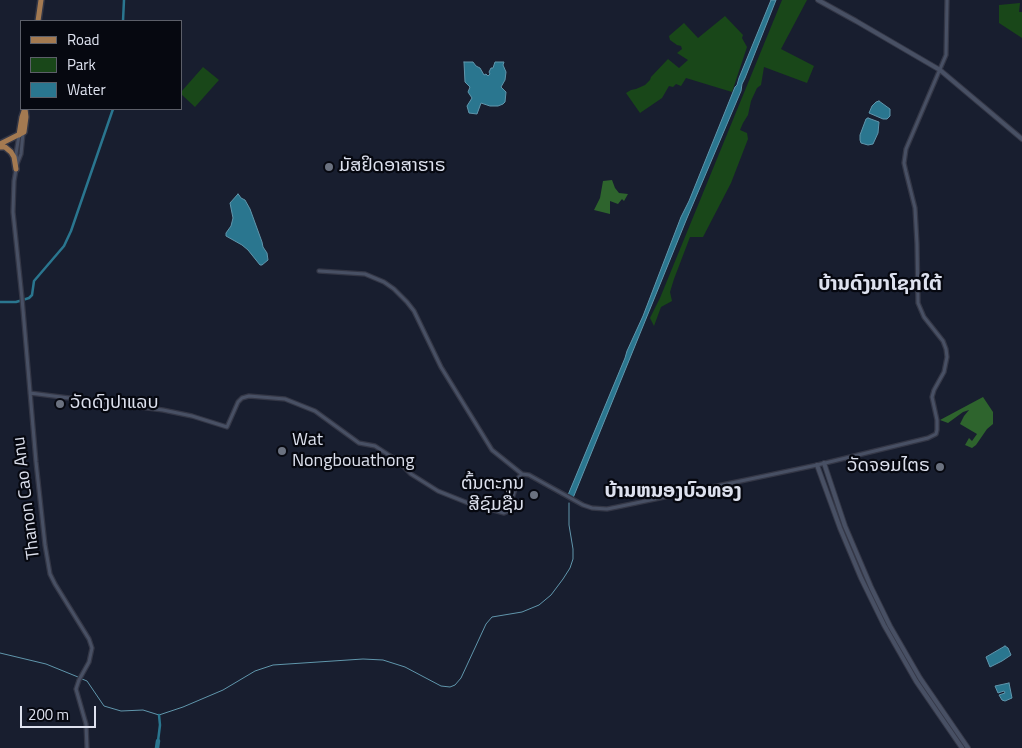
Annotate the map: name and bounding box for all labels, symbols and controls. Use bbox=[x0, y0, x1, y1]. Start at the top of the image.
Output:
legend bbox=[20, 20, 182, 110]
text: Road bbox=[67, 28, 99, 51]
text: Park bbox=[67, 53, 96, 76]
text: Water bbox=[67, 78, 106, 101]
place label: ມັສຢິດອາສາຮາຣ bbox=[339, 156, 446, 178]
marker: ມັສຢິດອາສາຮາຣ bbox=[323, 161, 335, 173]
district label: ບ້ານດົງນາໂຊກໃຕ້ bbox=[818, 273, 942, 297]
place label: ວັດດົງປາແລບ bbox=[70, 393, 159, 415]
marker: ວັດດົງປາແລບ bbox=[54, 398, 66, 410]
place label: Wat Nongbouathong bbox=[292, 430, 414, 472]
street label: Thanon Cao Anu bbox=[9, 436, 45, 560]
marker: Wat Nongbouathong bbox=[276, 445, 288, 457]
place label: ວັດຈອມໄຕຣ bbox=[847, 456, 930, 478]
marker: ວັດຈອມໄຕຣ bbox=[934, 461, 946, 473]
place label: ຕົ້ນຕະກູນ ສີຊົມຊື່ນ bbox=[461, 474, 524, 516]
district label: ບ້ານຫນອງບົວທອງ bbox=[604, 480, 742, 504]
marker: ຕົ້ນຕະກູນ ສີຊົມຊື່ນ bbox=[528, 489, 540, 501]
scale bar bbox=[22, 696, 99, 728]
text: 200 m bbox=[28, 703, 69, 726]

